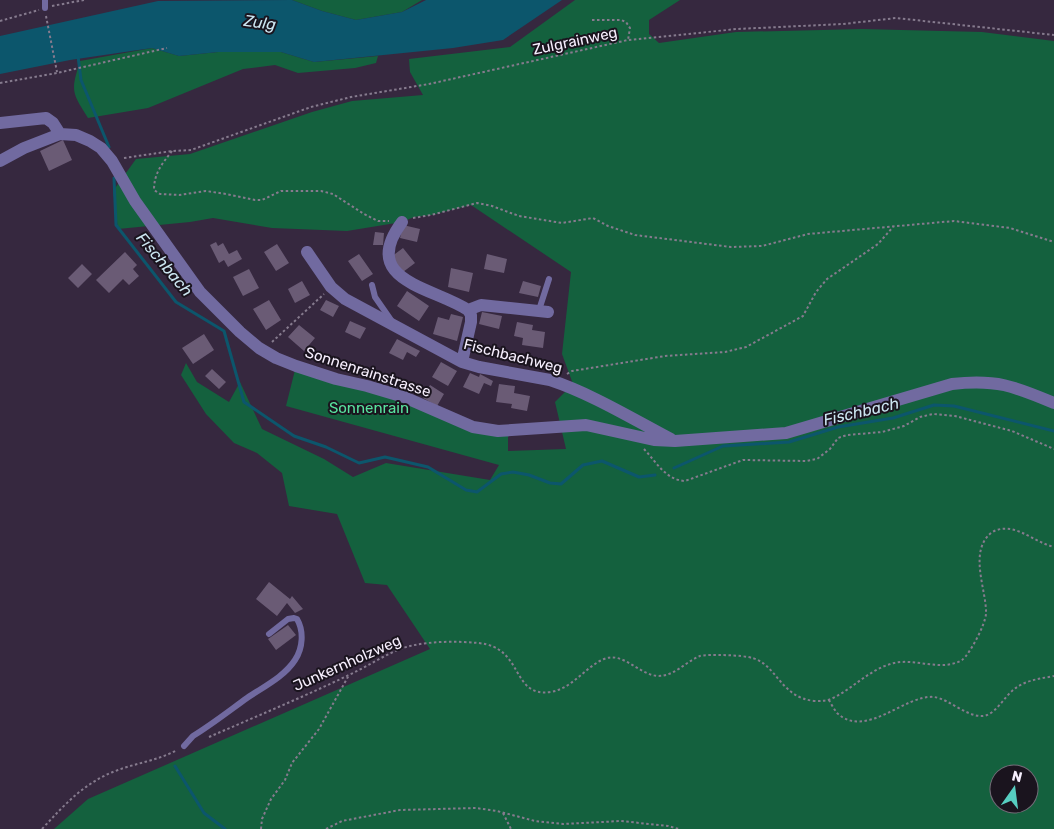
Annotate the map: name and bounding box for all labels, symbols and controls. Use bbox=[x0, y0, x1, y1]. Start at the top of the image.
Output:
water label: Zulg bbox=[242, 11, 278, 34]
street label: Zulgrainweg bbox=[531, 23, 619, 59]
water label: Fischbach bbox=[132, 229, 197, 300]
street label: Fischbachweg bbox=[462, 335, 564, 377]
street label: Sonnenrainstrasse bbox=[303, 343, 433, 401]
water label: Fischbach bbox=[821, 394, 901, 429]
park label: Sonnenrain bbox=[329, 399, 409, 417]
street label: Junkernholzweg bbox=[290, 631, 404, 695]
north arrow bbox=[989, 764, 1039, 814]
text: N bbox=[1010, 767, 1024, 786]

